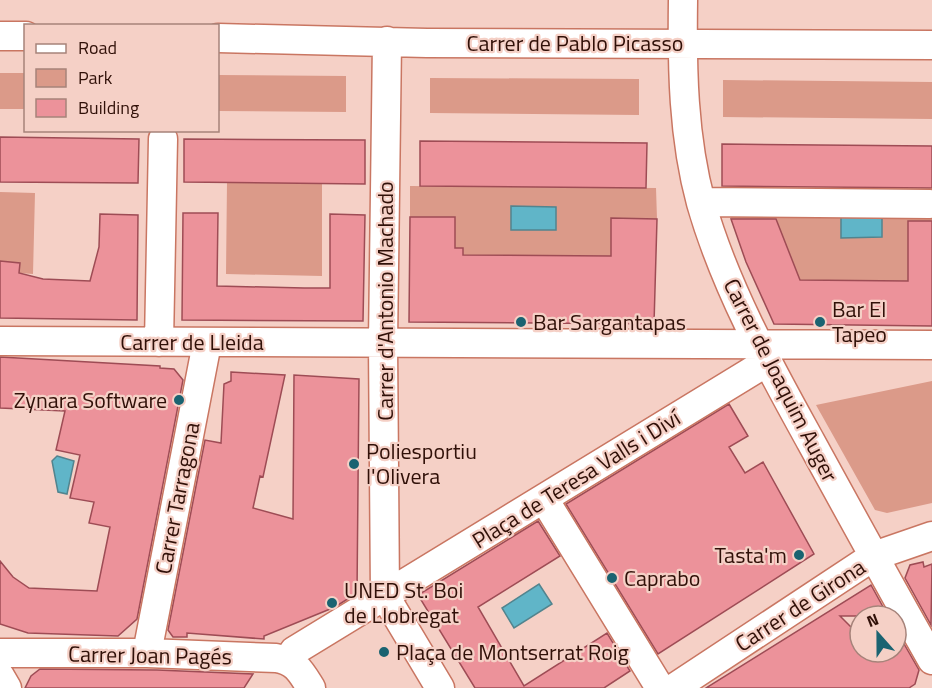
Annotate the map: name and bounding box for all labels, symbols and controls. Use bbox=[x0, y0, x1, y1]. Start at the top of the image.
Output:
legend bbox=[24, 24, 219, 132]
street label: Carrer de Pablo Picasso bbox=[467, 26, 683, 60]
text: Road bbox=[78, 34, 117, 61]
text: Park bbox=[78, 64, 113, 91]
text: Building bbox=[78, 94, 139, 121]
street label: Carrer d'Antonio Machado bbox=[368, 181, 402, 421]
street label: Carrer de Joaquim Auger bbox=[715, 272, 847, 488]
place label: Bar El Tapeo bbox=[832, 292, 887, 351]
place label: Bar Sargantapas bbox=[533, 305, 686, 339]
marker: Bar Sargantapas bbox=[514, 315, 528, 329]
marker: Bar El Tapeo bbox=[813, 315, 827, 329]
street label: Carrer de Lleida bbox=[120, 325, 264, 359]
place label: Zynara Software bbox=[14, 383, 167, 417]
marker: Zynara Software bbox=[172, 393, 186, 407]
street label: Plaça de Teresa Valls i Diví bbox=[465, 400, 689, 557]
street label: Carrer Tarragona bbox=[146, 419, 208, 577]
place label: Poliesportiu l'Olivera bbox=[366, 434, 477, 493]
marker: Poliesportiu l'Olivera bbox=[347, 457, 361, 471]
place label: Tasta'm bbox=[715, 538, 787, 572]
marker: Tasta'm bbox=[792, 548, 806, 562]
street label: Carrer de Girona bbox=[728, 550, 872, 660]
place label: Caprabo bbox=[624, 561, 700, 595]
marker: Caprabo bbox=[605, 571, 619, 585]
place label: UNED St. Boi de Llobregat bbox=[344, 573, 463, 632]
marker: UNED St. Boi de Llobregat bbox=[325, 596, 339, 610]
north arrow bbox=[848, 604, 908, 664]
text: N bbox=[863, 607, 882, 633]
place label: Plaça de Montserrat Roig bbox=[396, 635, 629, 669]
street label: Carrer Joan Pagés bbox=[68, 637, 232, 673]
marker: Plaça de Montserrat Roig bbox=[377, 645, 391, 659]

